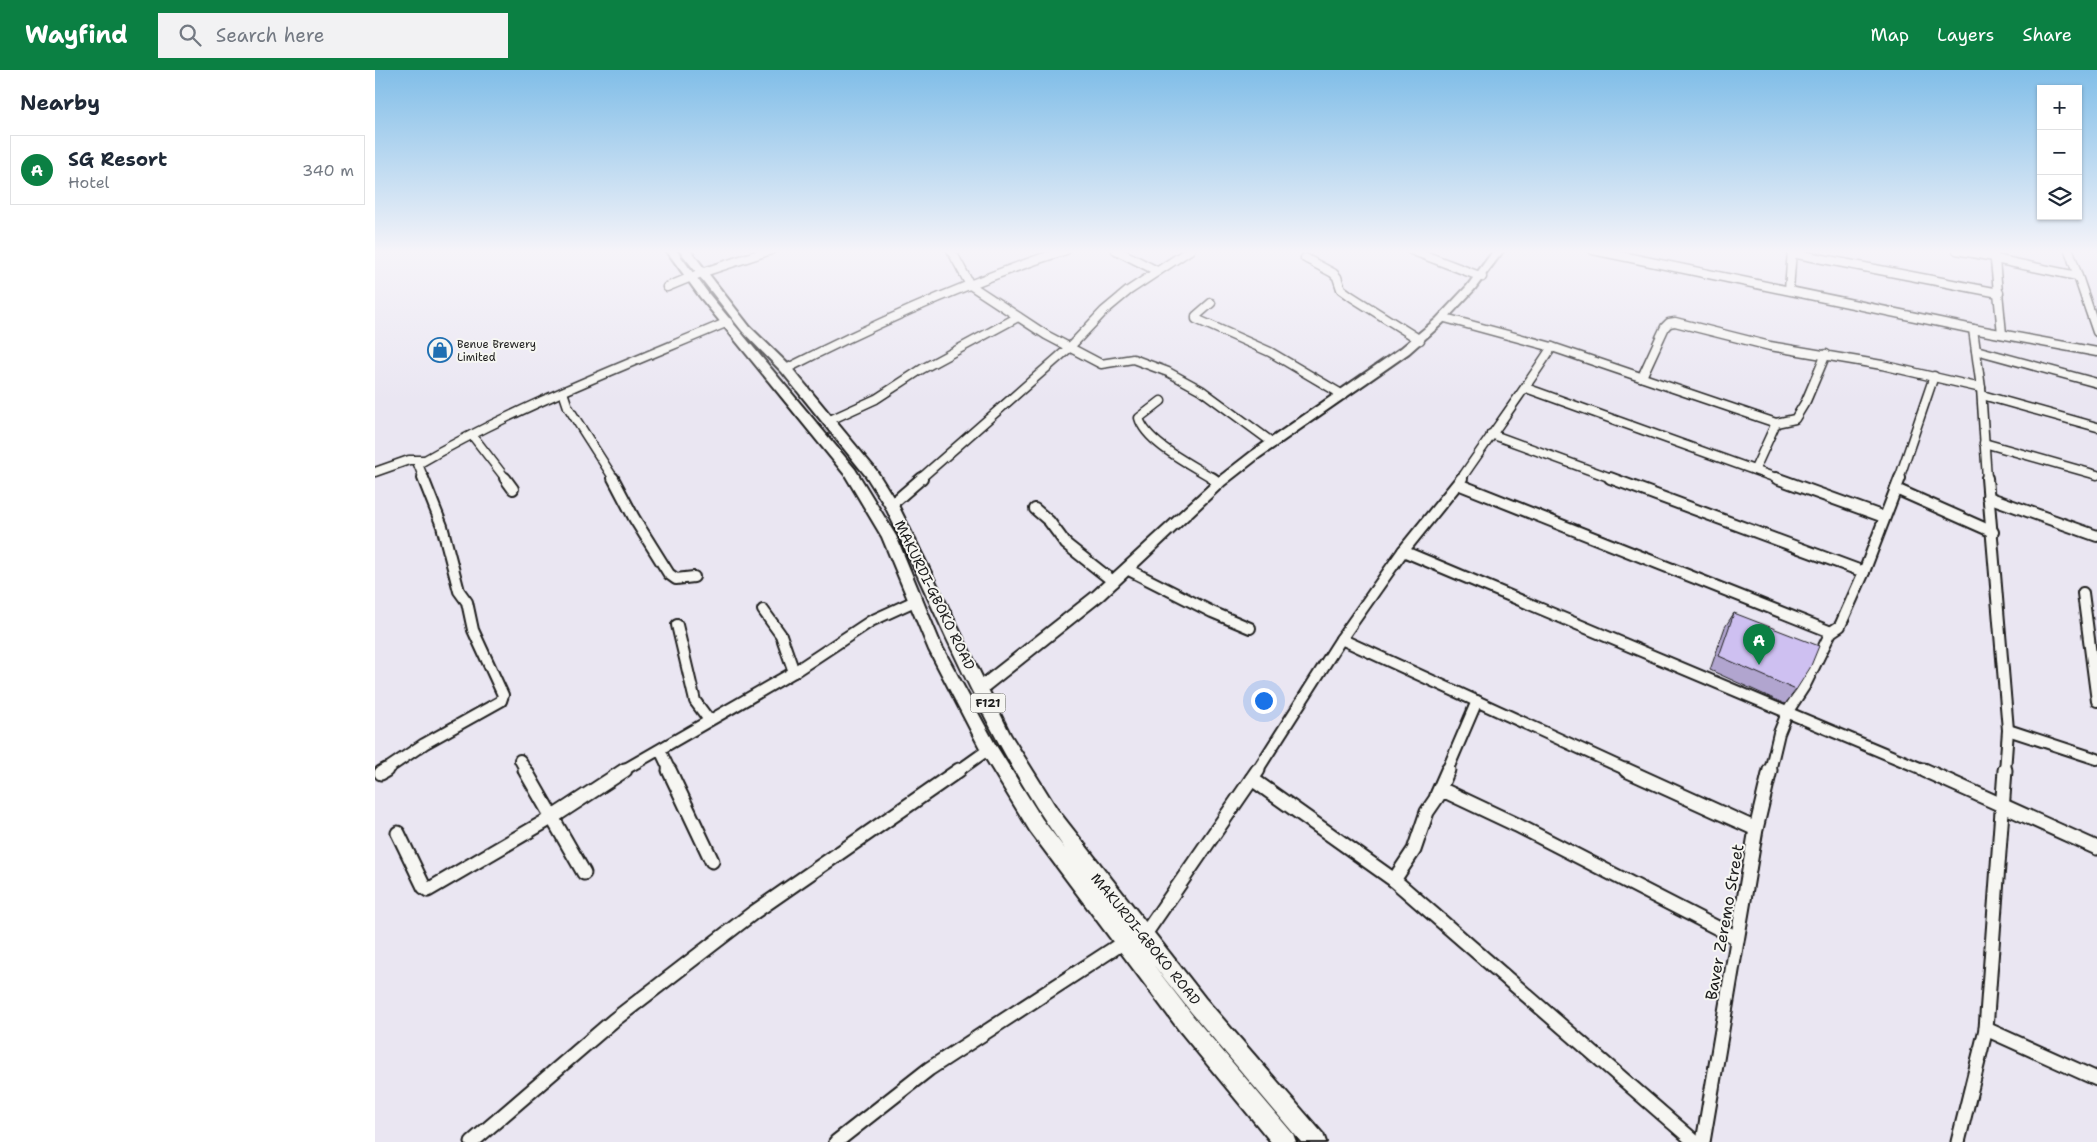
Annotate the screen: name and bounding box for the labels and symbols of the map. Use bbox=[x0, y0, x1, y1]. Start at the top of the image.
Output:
shop icon: Benue Brewery Limited bbox=[427, 337, 453, 363]
place label: Benue Brewery Limited bbox=[457, 337, 536, 365]
street label: MAKURDI-GBOKO ROAD bbox=[891, 517, 979, 673]
pin: A bbox=[1743, 624, 1775, 665]
your location bbox=[1251, 688, 1277, 714]
road number: F121 bbox=[971, 694, 1005, 712]
street label: Baver Zeremo Street bbox=[1700, 842, 1749, 1002]
street label: MAKURDI-GBOKO ROAD bbox=[1087, 869, 1205, 1009]

